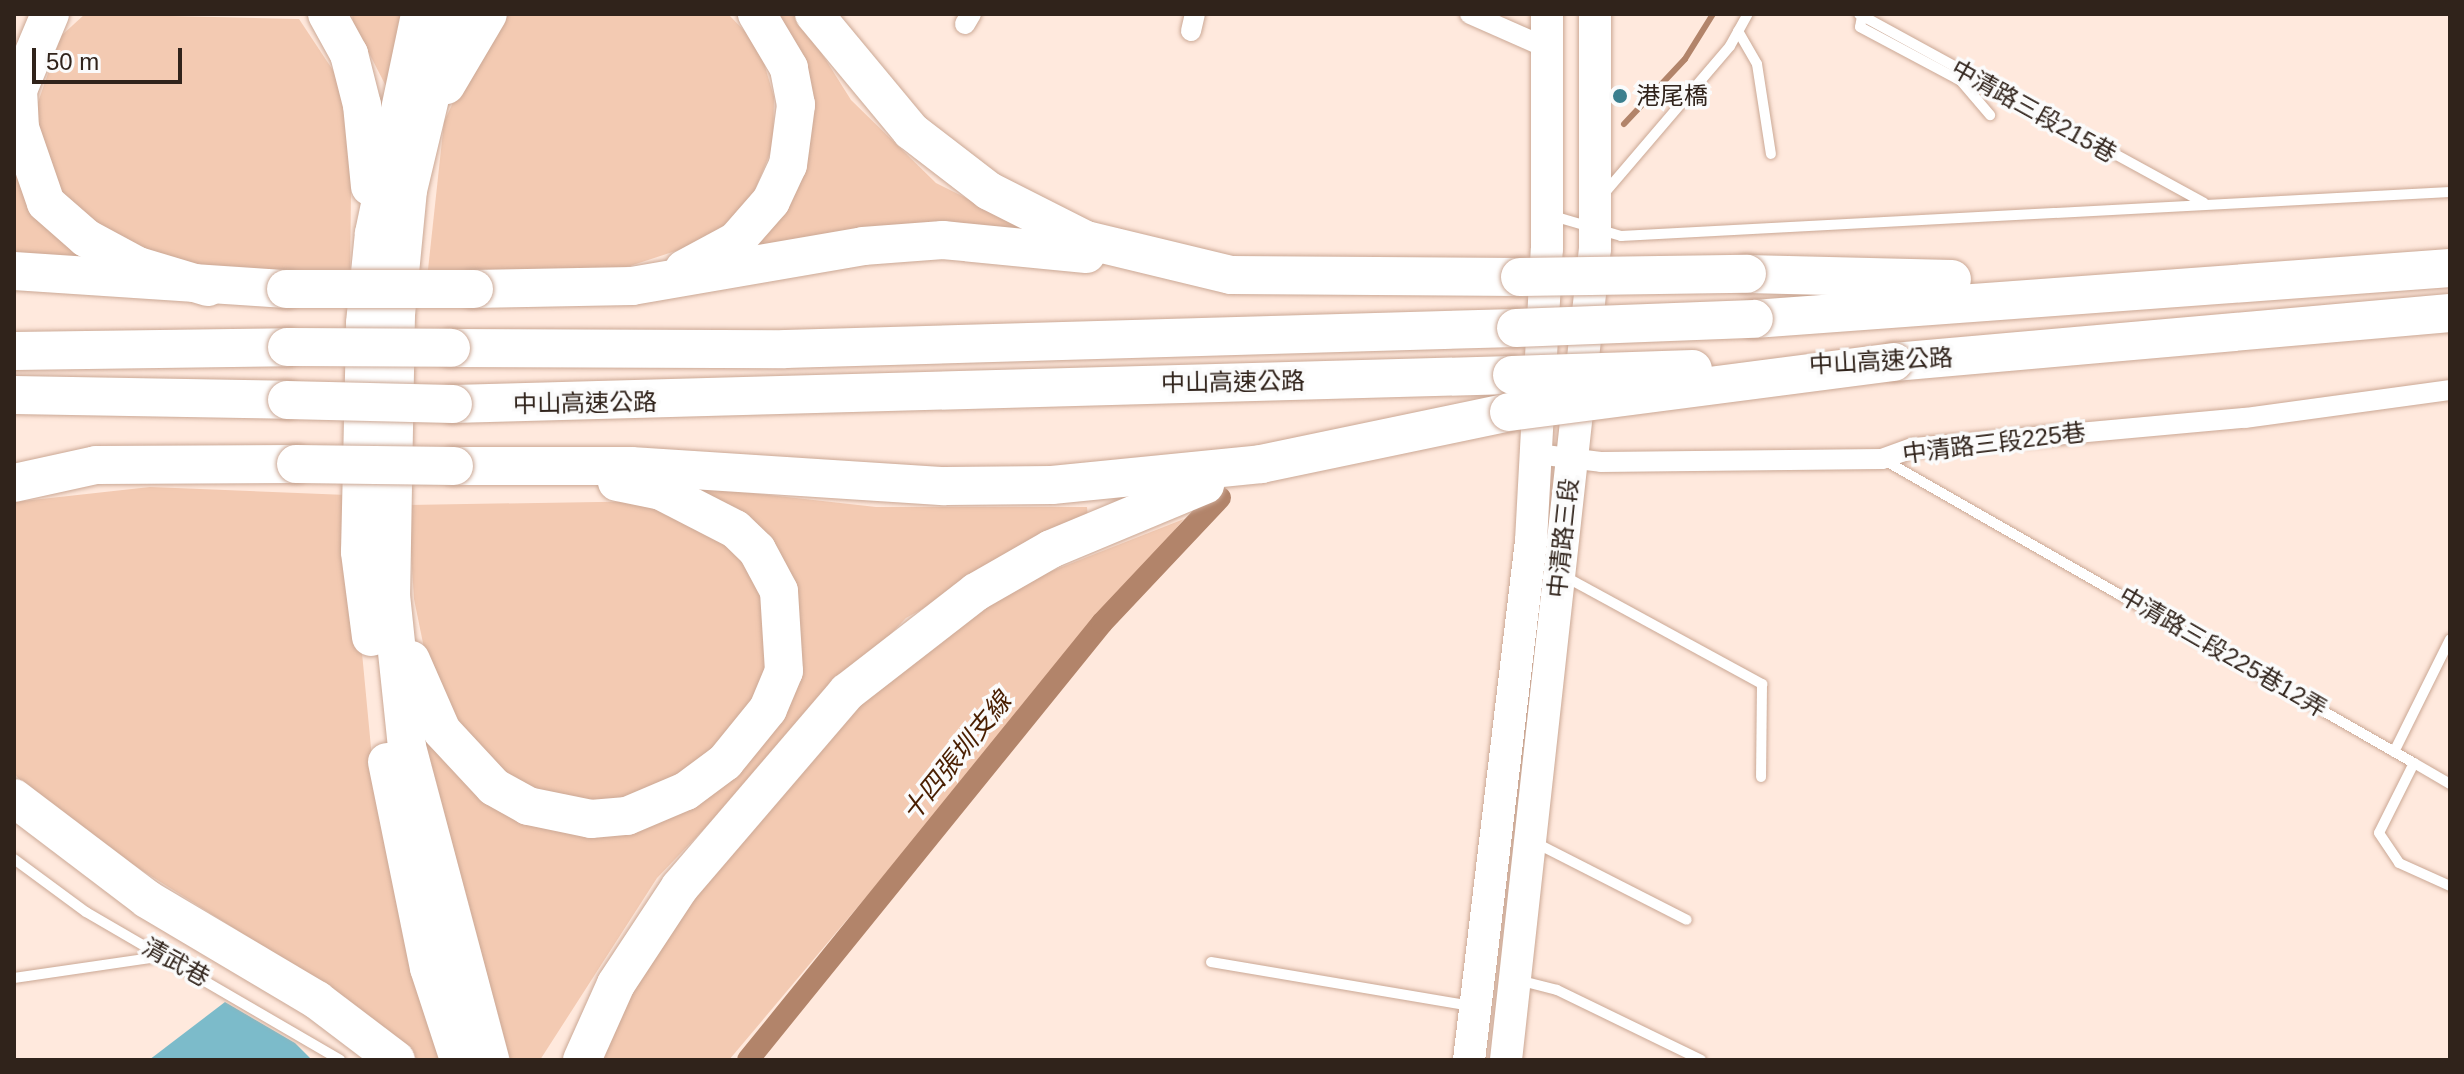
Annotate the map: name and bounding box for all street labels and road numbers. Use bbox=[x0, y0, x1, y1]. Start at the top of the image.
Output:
street label: 中清路三段215巷 bbox=[1947, 54, 2121, 168]
street label: 中山高速公路 bbox=[1808, 343, 1954, 379]
street label: 中山高速公路 bbox=[1161, 366, 1305, 398]
street label: 中山高速公路 bbox=[513, 387, 657, 419]
street label: 中清路三段225巷 bbox=[1901, 417, 2087, 469]
street label: 中清路三段 bbox=[1542, 477, 1584, 599]
street label: 中清路三段225巷12弄 bbox=[2114, 581, 2332, 723]
street label: 清武巷 bbox=[138, 932, 214, 992]

